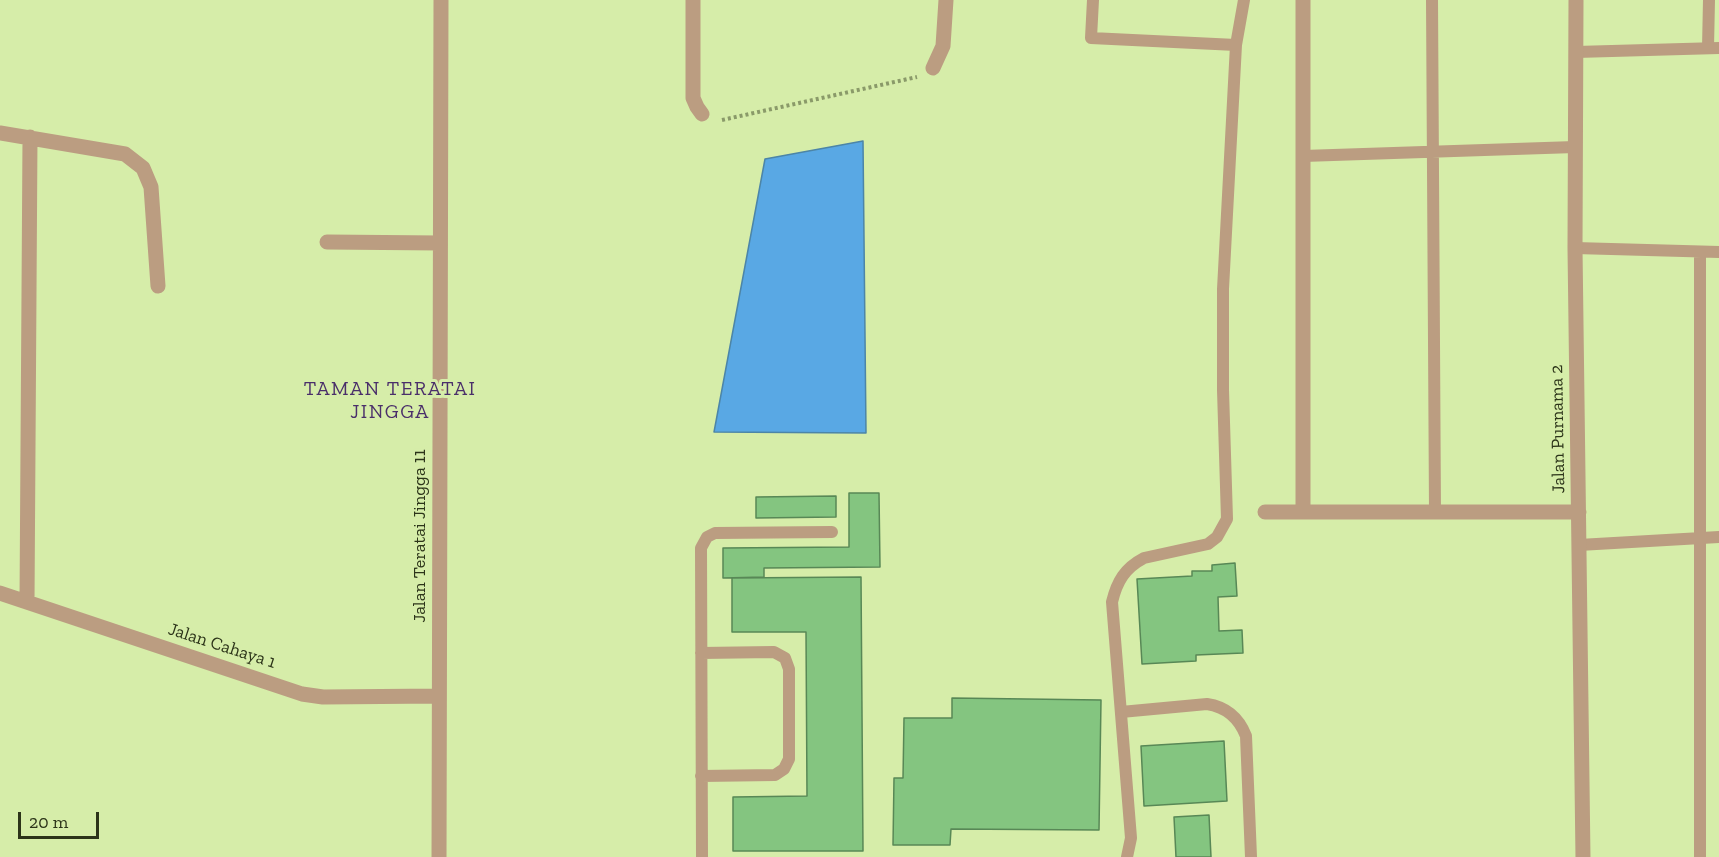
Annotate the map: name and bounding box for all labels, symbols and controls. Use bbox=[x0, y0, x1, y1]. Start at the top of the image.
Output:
street label: Jalan Purnama 2 bbox=[1546, 364, 1570, 494]
district label: TAMAN TERATAI JINGGA bbox=[304, 377, 476, 424]
street label: Jalan Teratai Jingga 11 bbox=[409, 449, 431, 623]
street label: Jalan Cahaya 1 bbox=[165, 618, 279, 674]
scale bar bbox=[21, 800, 102, 838]
text: 20 m bbox=[29, 811, 68, 833]

